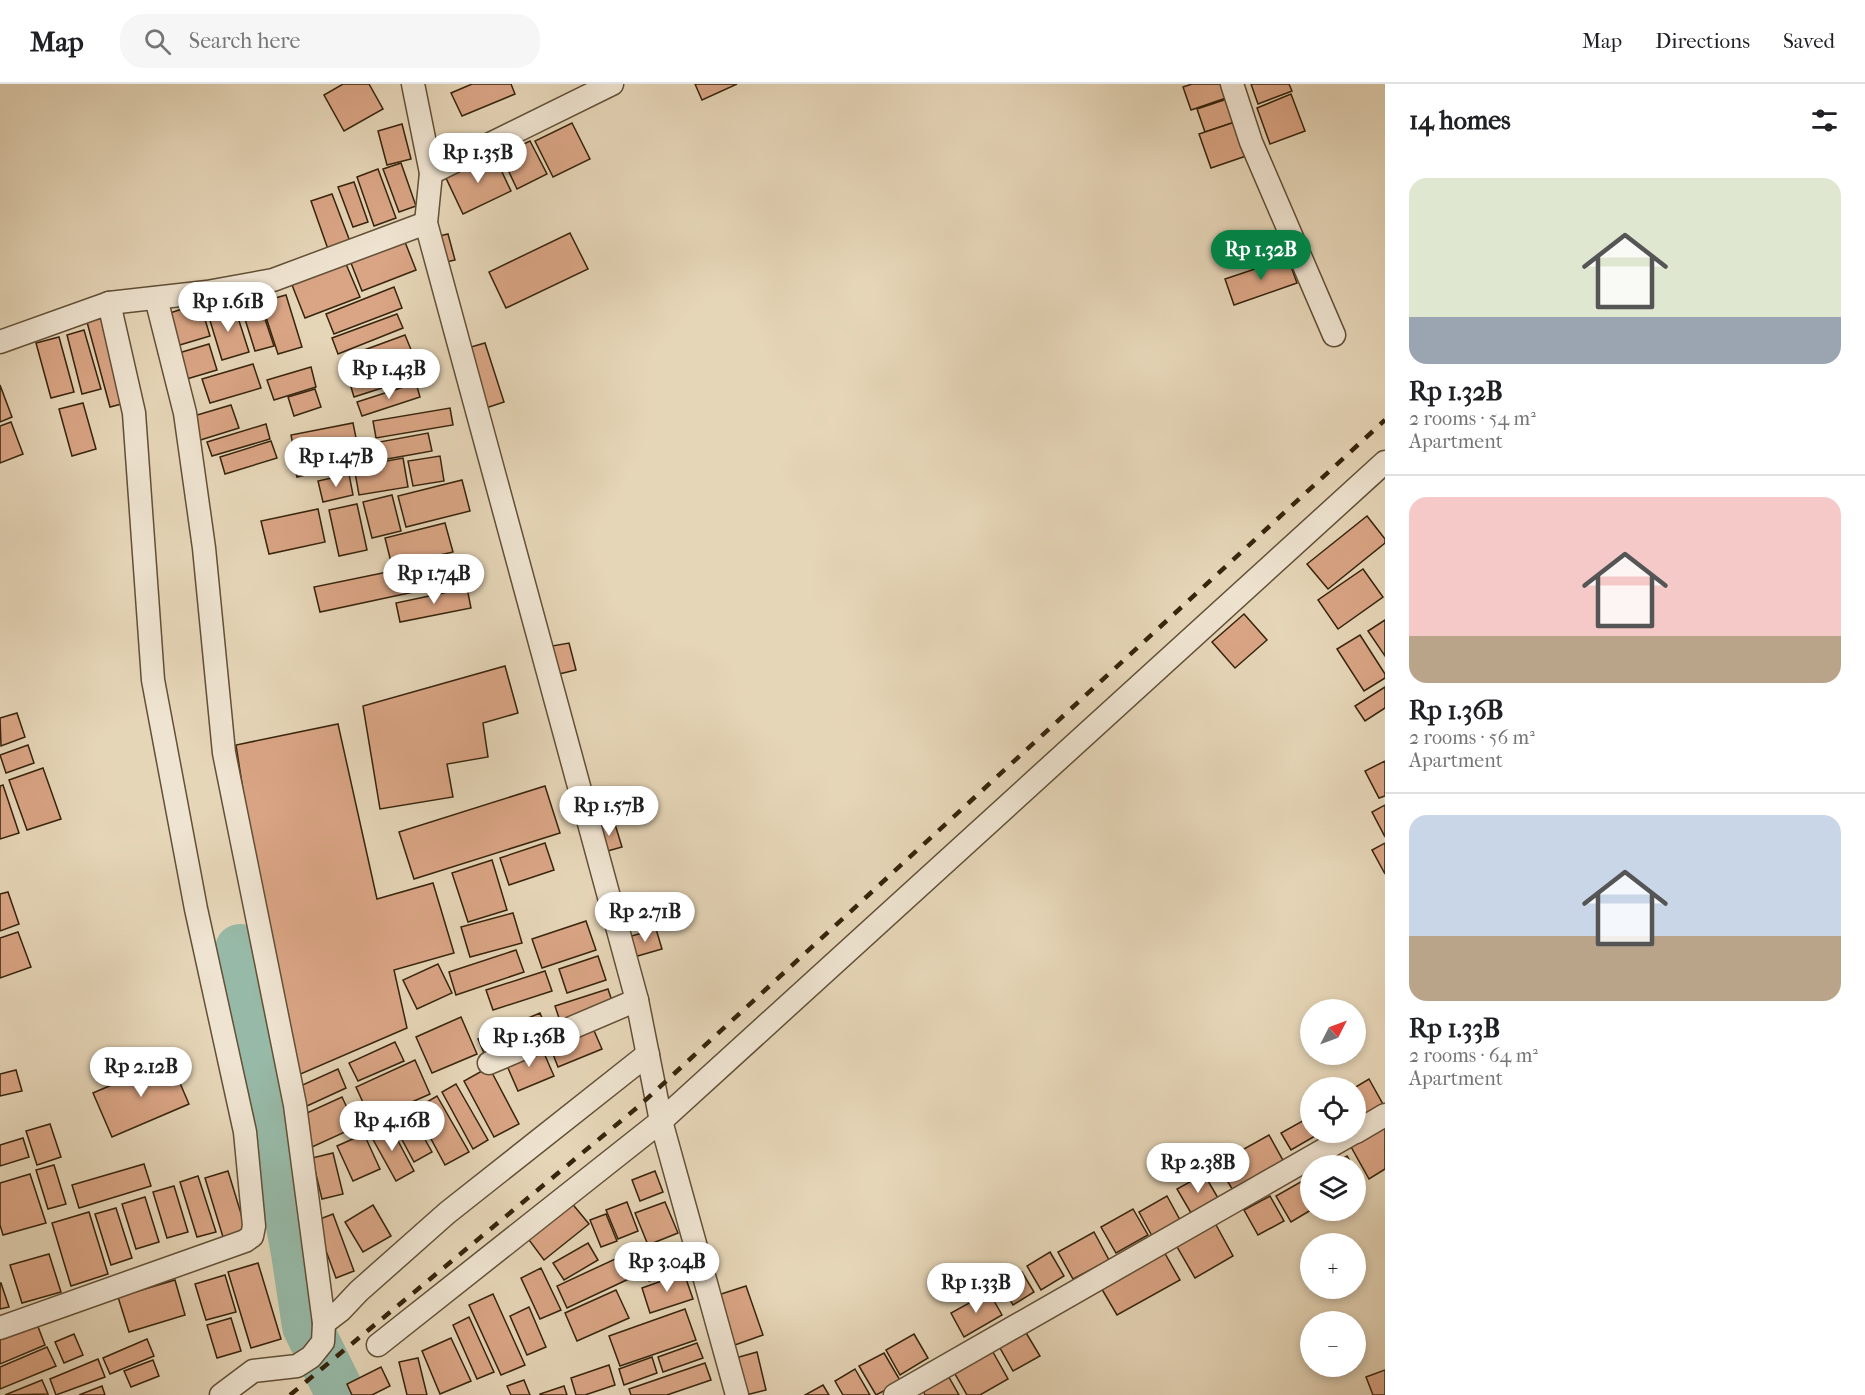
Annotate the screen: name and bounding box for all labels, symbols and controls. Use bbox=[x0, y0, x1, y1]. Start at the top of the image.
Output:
search box bbox=[120, 14, 540, 68]
text: Map bbox=[30, 25, 84, 58]
icon: search bbox=[141, 25, 174, 58]
text: Search here bbox=[189, 28, 300, 54]
text: Map bbox=[1582, 29, 1622, 53]
text: Directions bbox=[1655, 29, 1750, 53]
text: Saved bbox=[1783, 29, 1835, 53]
icon: filters bbox=[1808, 104, 1841, 137]
text: 14 homes bbox=[1409, 105, 1511, 136]
pin: Rp 1.35B bbox=[416, 133, 540, 184]
text: Rp 1.35B bbox=[443, 141, 513, 164]
icon: home bbox=[1571, 217, 1679, 325]
pin: Rp 1.32B bbox=[1199, 230, 1323, 281]
text: Rp 1.32B bbox=[1225, 238, 1297, 261]
pin: Rp 1.61B bbox=[166, 282, 290, 333]
text: Rp 1.61B bbox=[192, 290, 264, 313]
pin: Rp 1.43B bbox=[327, 349, 451, 400]
text: Rp 1.43B bbox=[352, 357, 426, 380]
text: Rp 1.32B bbox=[1409, 376, 1503, 407]
text: 2 rooms · 54 m² bbox=[1409, 407, 1536, 430]
text: Apartment bbox=[1409, 430, 1503, 453]
pin: Rp 1.47B bbox=[274, 437, 398, 488]
text: Rp 1.47B bbox=[298, 445, 374, 468]
icon: home bbox=[1571, 536, 1679, 644]
pin: Rp 1.74B bbox=[372, 554, 496, 605]
text: Rp 1.74B bbox=[397, 562, 471, 585]
text: Rp 1.36B bbox=[1409, 695, 1503, 726]
text: 2 rooms · 56 m² bbox=[1409, 726, 1535, 749]
text: Apartment bbox=[1409, 749, 1503, 772]
pin: Rp 1.57B bbox=[547, 786, 671, 837]
text: Rp 1.57B bbox=[573, 794, 645, 817]
icon: home bbox=[1571, 854, 1679, 962]
pin: Rp 2.71B bbox=[583, 892, 707, 943]
text: Rp 2.71B bbox=[609, 900, 681, 923]
north arrow bbox=[1300, 999, 1366, 1065]
map controls bbox=[1300, 999, 1366, 1377]
text: Rp 1.33B bbox=[1409, 1013, 1500, 1044]
pin: Rp 1.36B bbox=[467, 1017, 591, 1068]
text: Rp 1.36B bbox=[493, 1025, 565, 1048]
text: 2 rooms · 64 m² bbox=[1409, 1044, 1538, 1067]
pin: Rp 2.12B bbox=[79, 1047, 203, 1098]
text: Rp 2.12B bbox=[104, 1055, 178, 1078]
text: Apartment bbox=[1409, 1067, 1503, 1090]
button: locate bbox=[1300, 1077, 1366, 1143]
pin: Rp 4.16B bbox=[330, 1101, 454, 1152]
text: Rp 4.16B bbox=[354, 1109, 430, 1132]
pin: Rp 2.38B bbox=[1136, 1143, 1260, 1194]
text: Rp 2.38B bbox=[1160, 1151, 1236, 1174]
button: layers bbox=[1300, 1155, 1366, 1221]
button: + bbox=[1300, 1233, 1366, 1299]
pin: Rp 3.04B bbox=[605, 1242, 729, 1293]
text: Rp 3.04B bbox=[628, 1250, 706, 1273]
pin: Rp 1.33B bbox=[914, 1263, 1038, 1314]
text: Rp 1.33B bbox=[941, 1271, 1011, 1294]
button: − bbox=[1300, 1311, 1366, 1377]

